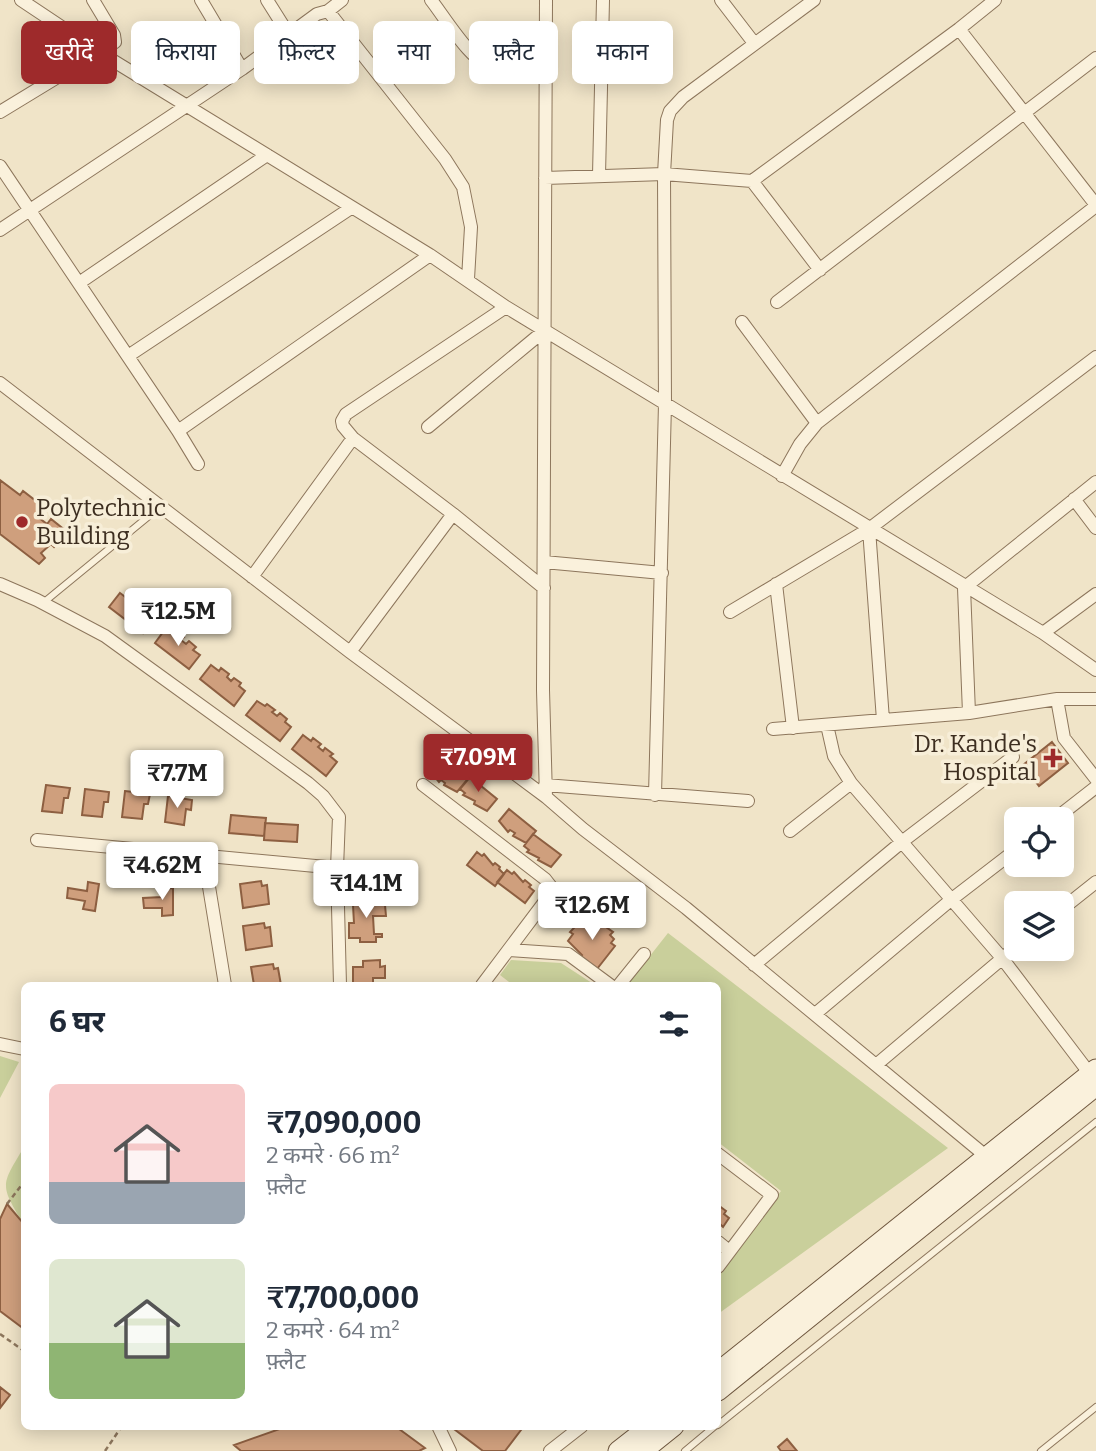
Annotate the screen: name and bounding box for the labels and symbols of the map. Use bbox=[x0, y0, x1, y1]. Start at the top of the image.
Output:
place label: Polytechnic Building bbox=[36, 494, 166, 550]
marker: Polytechnic Building bbox=[14, 514, 30, 530]
pin: ₹12.5M bbox=[121, 588, 235, 648]
place label: Dr. Kande's Hospital bbox=[914, 730, 1037, 786]
pin: ₹7.09M bbox=[421, 734, 535, 794]
marker: Dr. Kande's Hospital bbox=[1043, 748, 1063, 768]
pin: ₹7.7M bbox=[128, 750, 226, 810]
pin: ₹4.62M bbox=[105, 842, 219, 902]
pin: ₹14.1M bbox=[309, 860, 423, 920]
pin: ₹12.6M bbox=[535, 883, 649, 942]

